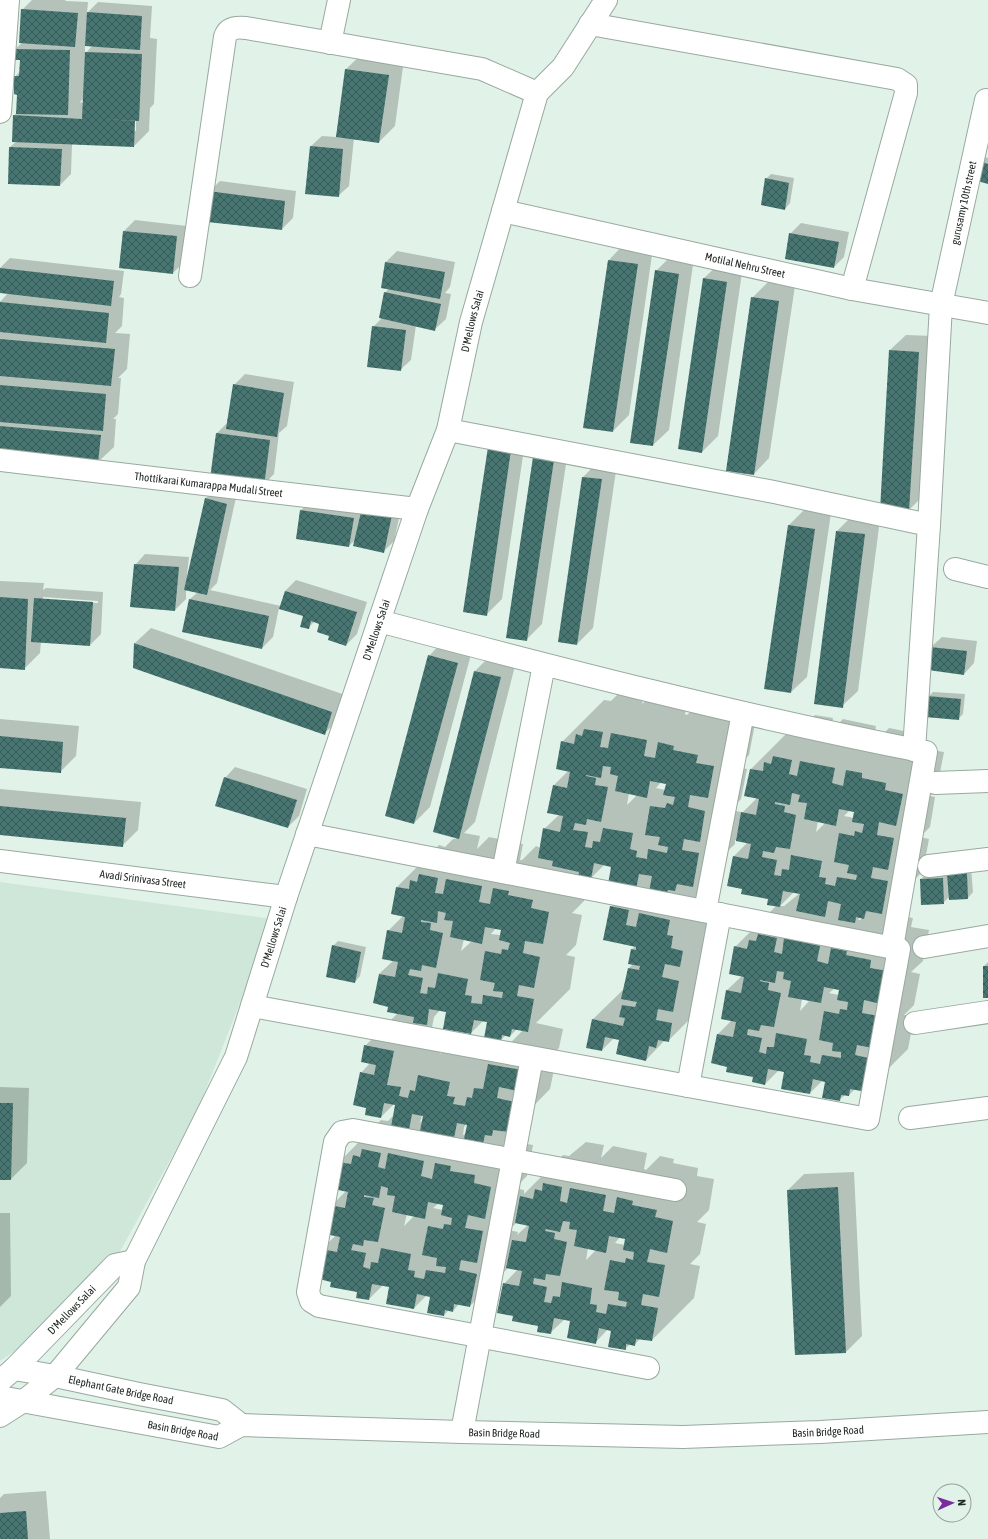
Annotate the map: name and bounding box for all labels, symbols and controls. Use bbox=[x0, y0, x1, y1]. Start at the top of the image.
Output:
street label: gurusamy 10th street bbox=[948, 160, 978, 246]
street label: Motilal Nehru Street bbox=[704, 250, 786, 280]
street label: D'Mellows Salai bbox=[459, 289, 486, 353]
street label: Thottikarai Kumarappa Mudali Street bbox=[134, 470, 283, 499]
street label: D'Mellows Salai bbox=[360, 598, 392, 662]
street label: Avadi Srinivasa Street bbox=[99, 868, 187, 890]
street label: D'Mellows Salai bbox=[258, 905, 289, 969]
street label: D'Mellows Salai bbox=[45, 1283, 98, 1337]
street label: Elephant Gate Bridge Road bbox=[67, 1373, 175, 1407]
street label: Basin Bridge Road bbox=[147, 1418, 219, 1443]
street label: Basin Bridge Road bbox=[792, 1423, 864, 1439]
street label: Basin Bridge Road bbox=[468, 1426, 540, 1440]
north arrow bbox=[932, 1483, 972, 1523]
text: N bbox=[956, 1499, 968, 1506]

